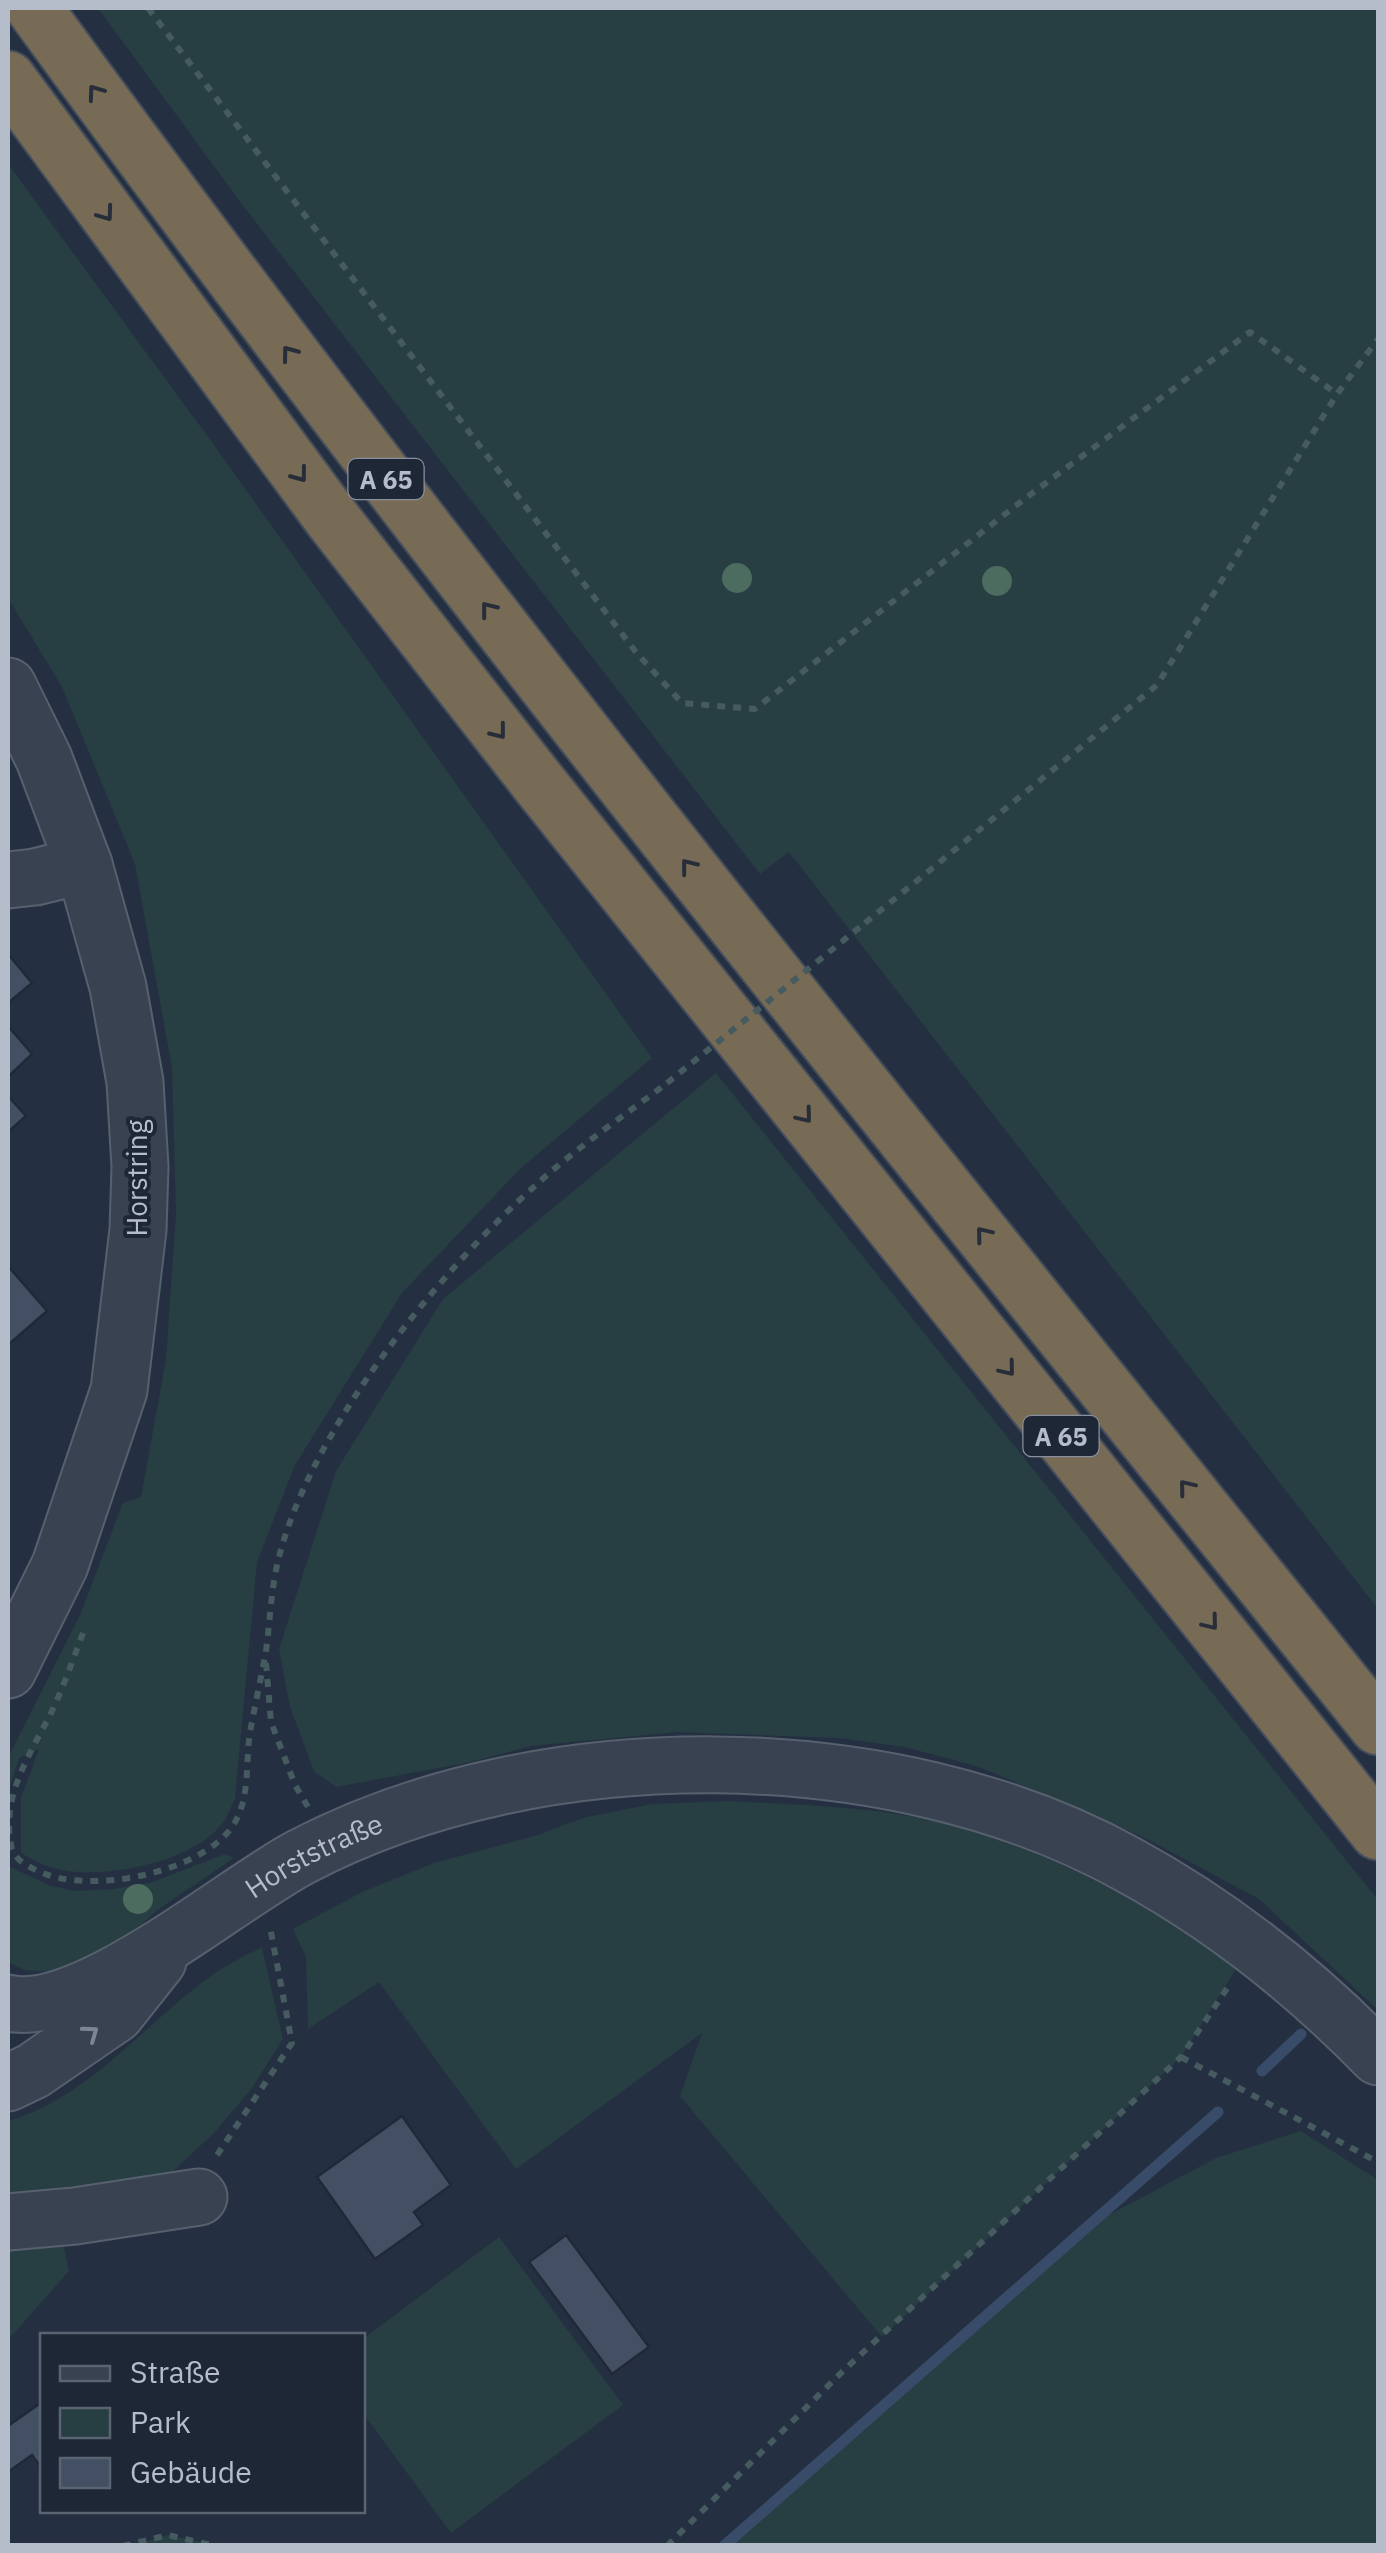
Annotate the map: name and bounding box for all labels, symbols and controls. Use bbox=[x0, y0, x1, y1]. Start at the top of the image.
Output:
one-way arrow bbox=[89, 84, 108, 103]
one-way arrow bbox=[94, 203, 112, 222]
one-way arrow bbox=[283, 346, 300, 364]
road number: A 65 bbox=[348, 459, 424, 499]
one-way arrow bbox=[288, 464, 305, 482]
one-way arrow bbox=[482, 603, 500, 621]
one-way arrow bbox=[487, 721, 505, 739]
one-way arrow bbox=[682, 859, 700, 877]
one-way arrow bbox=[793, 1104, 811, 1122]
street label: Horstring bbox=[118, 1119, 155, 1237]
one-way arrow bbox=[977, 1227, 995, 1245]
one-way arrow bbox=[996, 1358, 1014, 1376]
road number: A 65 bbox=[1024, 1416, 1098, 1456]
one-way arrow bbox=[1180, 1480, 1198, 1498]
one-way arrow bbox=[1199, 1611, 1217, 1629]
street label: Horststraße bbox=[237, 1804, 388, 1906]
one-way arrow bbox=[80, 2027, 98, 2045]
legend bbox=[40, 2333, 365, 2513]
text: Straße bbox=[130, 2352, 221, 2391]
text: Park bbox=[130, 2402, 191, 2441]
text: Gebäude bbox=[130, 2452, 252, 2491]

